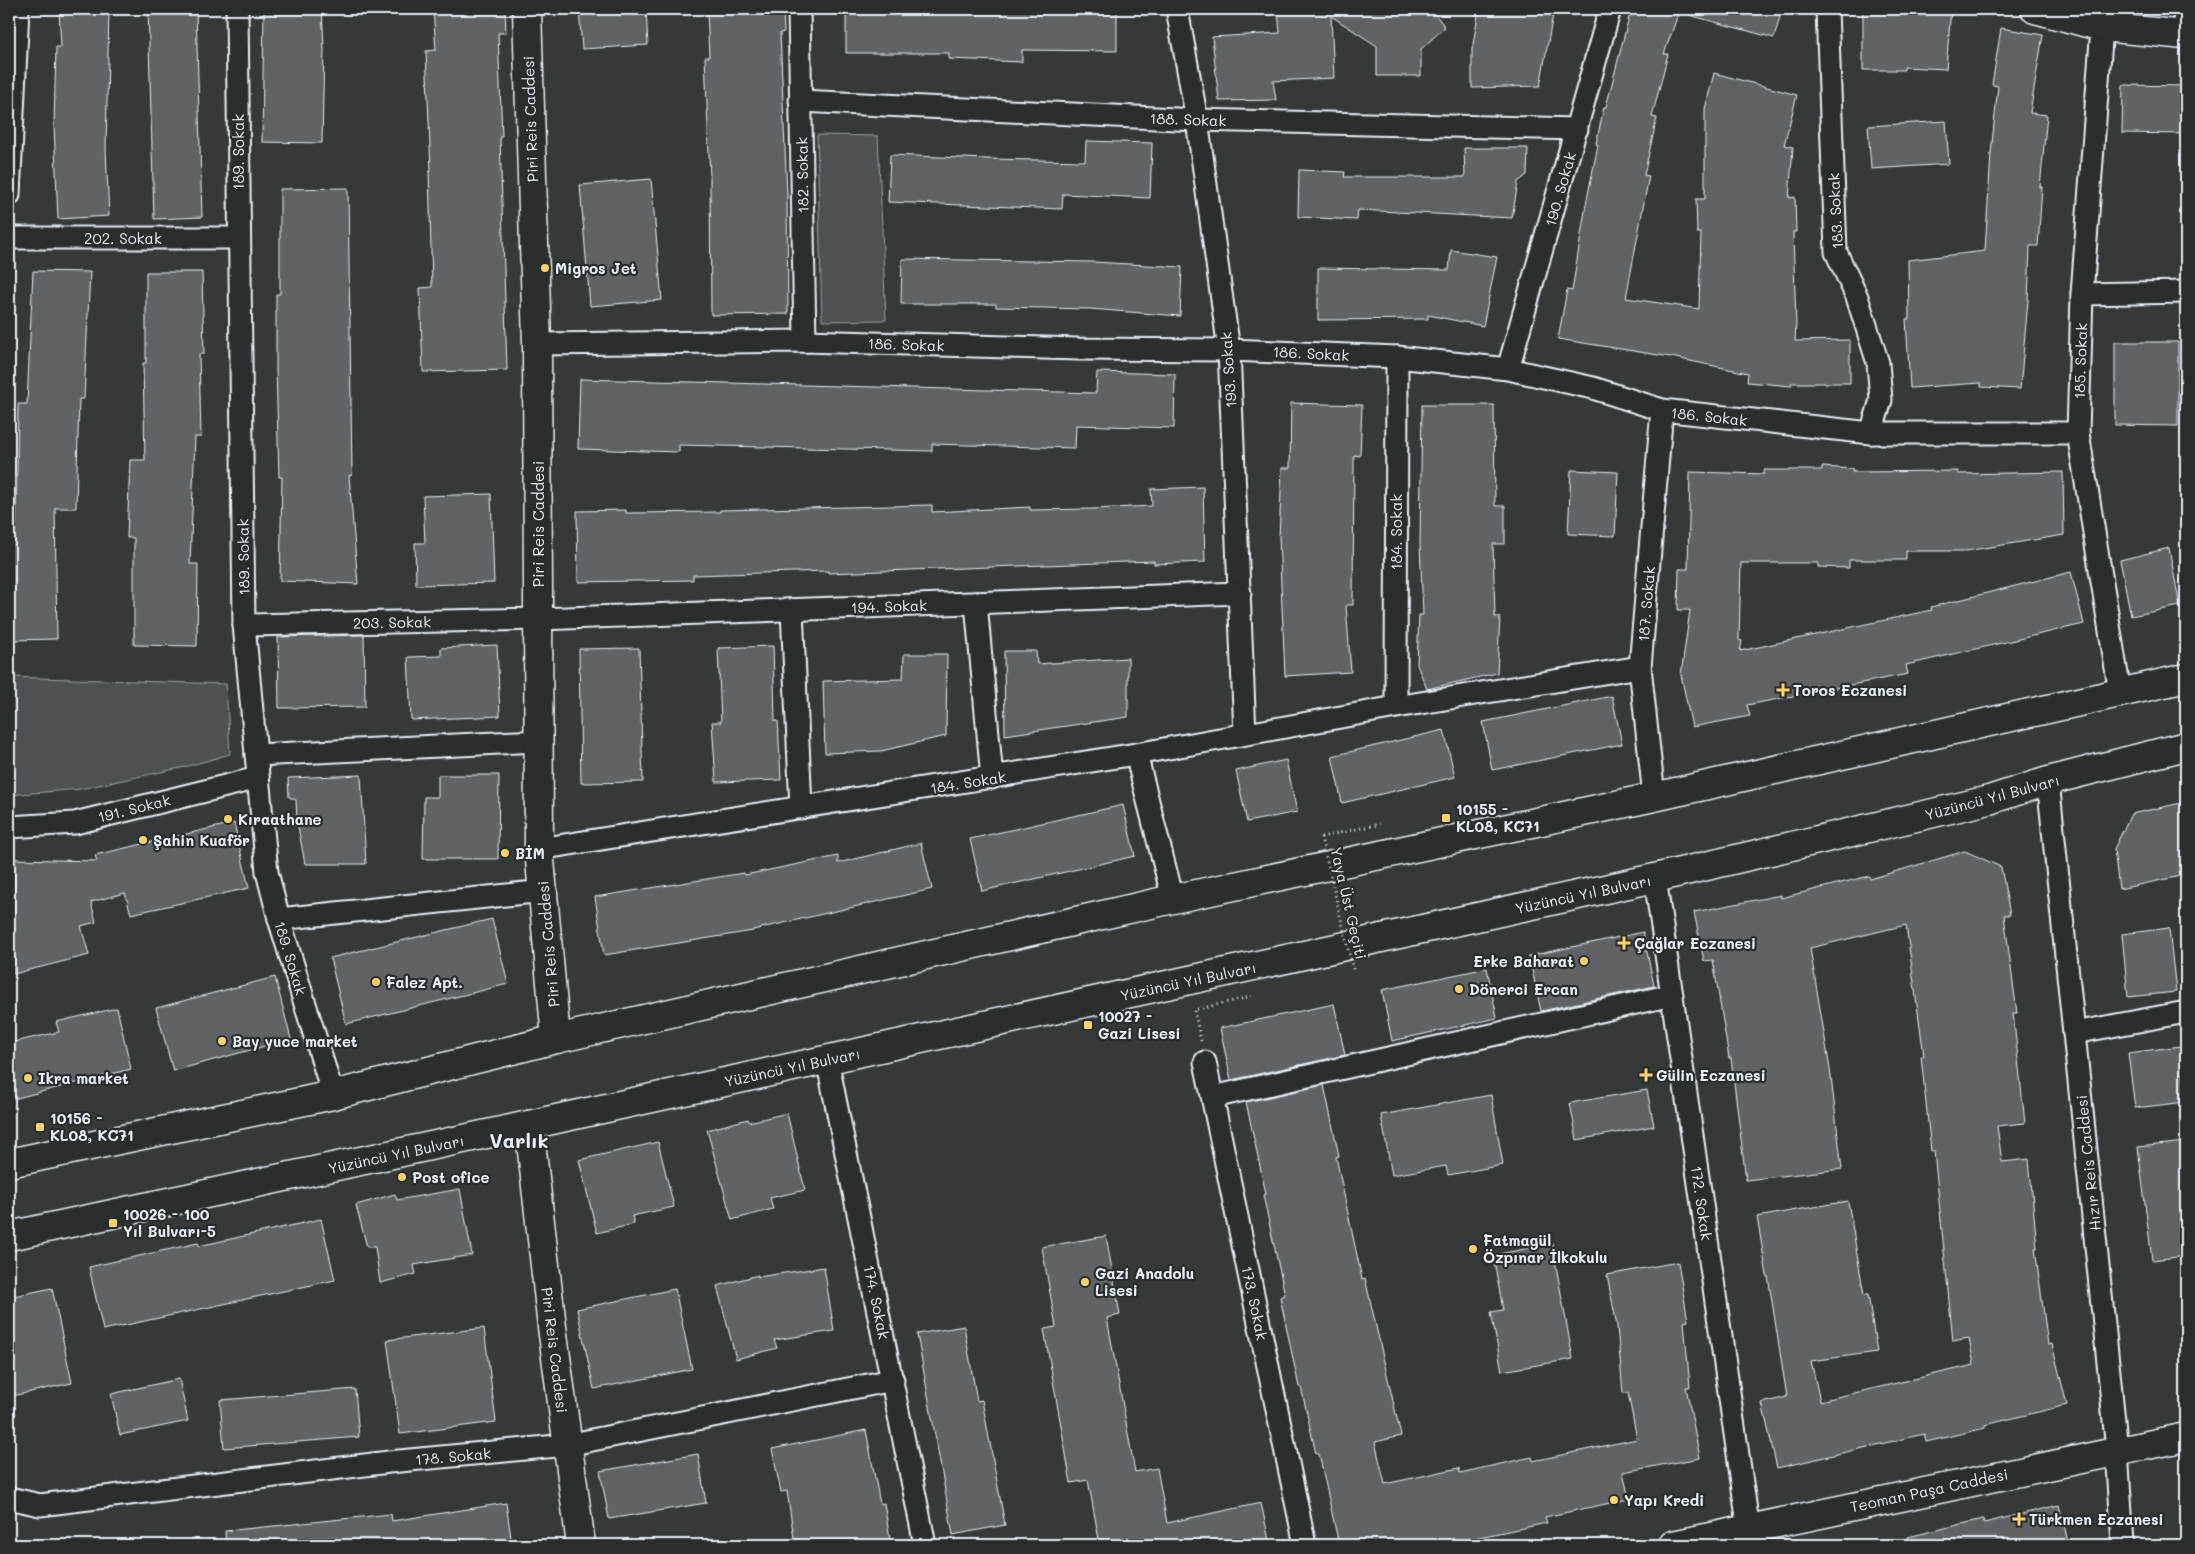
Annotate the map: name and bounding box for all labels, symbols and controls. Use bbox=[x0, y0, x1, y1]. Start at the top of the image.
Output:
street label: Piri Reis Caddesi bbox=[518, 55, 542, 183]
street label: 188. Sokak bbox=[1149, 108, 1227, 130]
street label: 189. Sokak bbox=[228, 114, 248, 190]
street label: 182. Sokak bbox=[791, 137, 813, 213]
street label: 190. Sokak bbox=[1540, 149, 1580, 229]
street label: 183. Sokak bbox=[1823, 172, 1847, 250]
street label: 202. Sokak bbox=[84, 228, 162, 248]
place label: Migros Jet bbox=[555, 258, 637, 278]
marker: Migros Jet bbox=[539, 262, 551, 274]
street label: 185. Sokak bbox=[2069, 322, 2091, 400]
street label: 193. Sokak bbox=[1215, 331, 1241, 409]
street label: 186. Sokak bbox=[867, 333, 945, 355]
street label: 186. Sokak bbox=[1272, 341, 1350, 365]
street label: 186. Sokak bbox=[1670, 402, 1748, 430]
street label: Piri Reis Caddesi bbox=[528, 461, 548, 587]
street label: 184. Sokak bbox=[1386, 494, 1406, 570]
street label: 189. Sokak bbox=[232, 519, 254, 595]
street label: 187. Sokak bbox=[1633, 565, 1659, 643]
street label: 194. Sokak bbox=[851, 595, 927, 617]
street label: 203. Sokak bbox=[353, 611, 431, 633]
place label: Toros Eczanesi bbox=[1793, 680, 1907, 700]
marker: Toros Eczanesi bbox=[1777, 684, 1789, 696]
street label: 184. Sokak bbox=[929, 766, 1007, 798]
street label: Yüzüncü Yıl Bulvarı bbox=[1922, 769, 2062, 825]
street label: 191. Sokak bbox=[96, 789, 172, 827]
place label: 10155 - KL08, KC71 bbox=[1456, 799, 1540, 836]
place label: Kıraathane bbox=[238, 809, 322, 829]
marker: 10155 - KL08, KC71 bbox=[1440, 812, 1452, 824]
marker: Kıraathane bbox=[222, 813, 234, 825]
place label: Şahin Kuaför bbox=[153, 830, 250, 850]
marker: Şahin Kuaför bbox=[137, 834, 149, 846]
place label: BİM bbox=[515, 843, 545, 863]
street label: Yaya Üst Geçiti bbox=[1326, 845, 1372, 961]
marker: BİM bbox=[499, 847, 511, 859]
street label: Yüzüncü Yıl Bulvarı bbox=[1513, 870, 1653, 918]
street label: Piri Reis Caddesi bbox=[533, 880, 563, 1008]
street label: 189. Sokak bbox=[270, 918, 312, 998]
place label: Çağlar Eczanesi bbox=[1634, 933, 1756, 953]
marker: Çağlar Eczanesi bbox=[1618, 937, 1630, 949]
place label: Erke Baharat bbox=[1473, 951, 1574, 971]
marker: Erke Baharat bbox=[1578, 955, 1590, 967]
street label: Yüzüncü Yıl Bulvarı bbox=[1118, 957, 1258, 1005]
place label: Falez Apt. bbox=[386, 972, 463, 992]
marker: Falez Apt. bbox=[370, 976, 382, 988]
place label: Dönerci Ercan bbox=[1469, 979, 1578, 999]
marker: Dönerci Ercan bbox=[1453, 983, 1465, 995]
place label: 10027 - Gazi Lisesi bbox=[1098, 1006, 1181, 1043]
marker: 10027 - Gazi Lisesi bbox=[1082, 1019, 1094, 1031]
place label: Bay yuce market bbox=[232, 1031, 358, 1051]
marker: Bay yuce market bbox=[216, 1035, 228, 1047]
street label: Yüzüncü Yıl Bulvarı bbox=[722, 1043, 862, 1091]
place label: Gülin Eczanesi bbox=[1656, 1065, 1766, 1085]
place label: Ikra market bbox=[38, 1068, 129, 1088]
marker: Gülin Eczanesi bbox=[1640, 1069, 1652, 1081]
marker: Ikra market bbox=[22, 1072, 34, 1084]
street label: Hızır Reis Caddesi bbox=[2071, 1094, 2105, 1232]
place label: 10156 - KL08, KC71 bbox=[50, 1108, 134, 1145]
marker: 10156 - KL08, KC71 bbox=[34, 1121, 46, 1133]
district label: Varlık bbox=[489, 1127, 549, 1153]
street label: Yüzüncü Yıl Bulvarı bbox=[326, 1130, 466, 1178]
street label: 172. Sokak bbox=[1687, 1164, 1717, 1242]
place label: Post ofice bbox=[412, 1167, 490, 1187]
marker: Post ofice bbox=[396, 1171, 408, 1183]
place label: 10026 - 100 Yıl Bulvarı-5 bbox=[123, 1204, 216, 1241]
marker: 10026 - 100 Yıl Bulvarı-5 bbox=[107, 1217, 119, 1229]
place label: Fatmagül Özpınar İlkokulu bbox=[1483, 1230, 1608, 1267]
marker: Fatmagül Özpınar İlkokulu bbox=[1467, 1243, 1479, 1255]
street label: 174. Sokak bbox=[859, 1263, 895, 1341]
place label: Gazi Anadolu Lisesi bbox=[1095, 1263, 1194, 1300]
street label: 173. Sokak bbox=[1237, 1264, 1273, 1342]
marker: Gazi Anadolu Lisesi bbox=[1079, 1276, 1091, 1288]
street label: Piri Reis Caddesi bbox=[537, 1286, 573, 1414]
street label: 178. Sokak bbox=[414, 1443, 492, 1469]
street label: Teoman Paşa Caddesi bbox=[1848, 1463, 2010, 1517]
place label: Yapı Kredi bbox=[1624, 1490, 1704, 1510]
marker: Yapı Kredi bbox=[1608, 1494, 1620, 1506]
place label: Türkmen Eczanesi bbox=[2029, 1509, 2164, 1529]
marker: Türkmen Eczanesi bbox=[2013, 1513, 2025, 1525]

